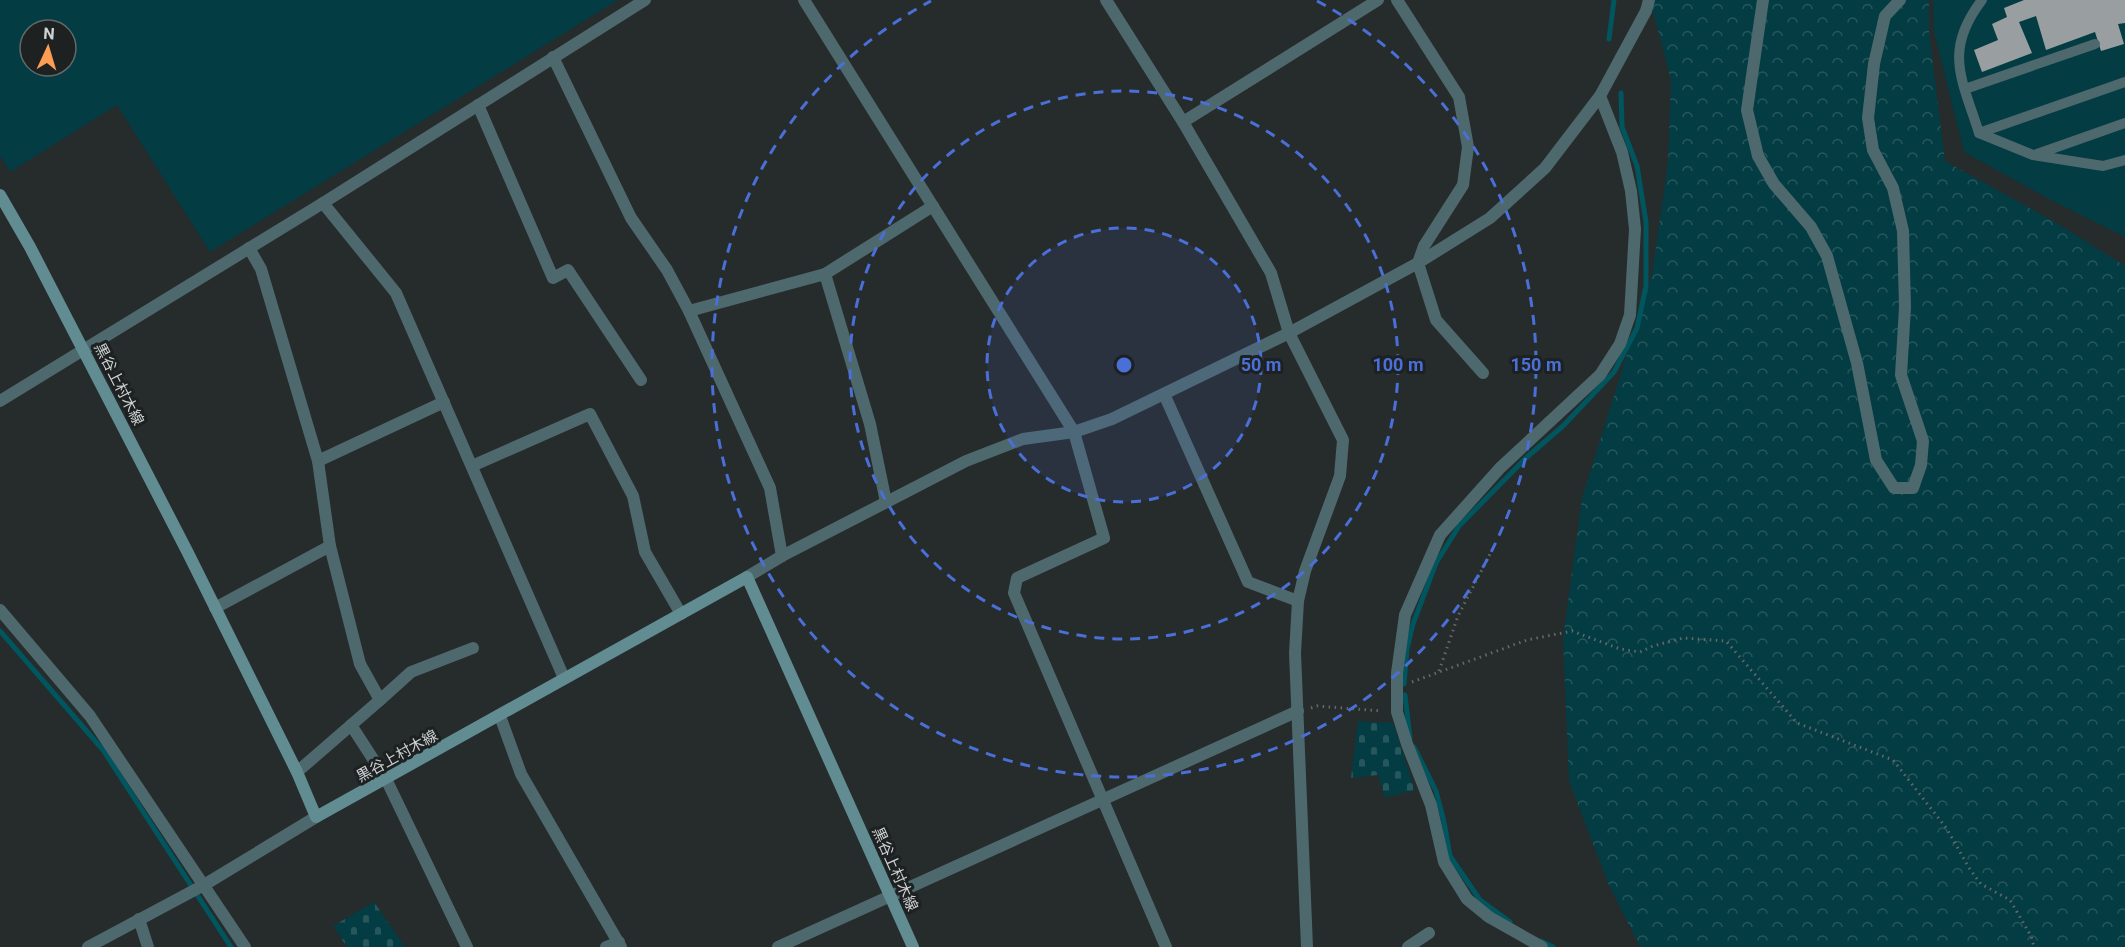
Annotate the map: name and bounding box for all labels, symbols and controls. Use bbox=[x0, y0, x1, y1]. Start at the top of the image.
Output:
north arrow bbox=[18, 18, 78, 78]
text: N bbox=[43, 24, 55, 43]
street label: 黒谷上村木線 bbox=[91, 340, 147, 428]
text: 50 m bbox=[1241, 354, 1281, 375]
text: 100 m bbox=[1372, 354, 1424, 375]
text: 150 m bbox=[1510, 354, 1562, 375]
centre of rings bbox=[1114, 355, 1134, 375]
street label: 黒谷上村木線 bbox=[353, 726, 441, 786]
street label: 黒谷上村木線 bbox=[868, 824, 922, 914]

